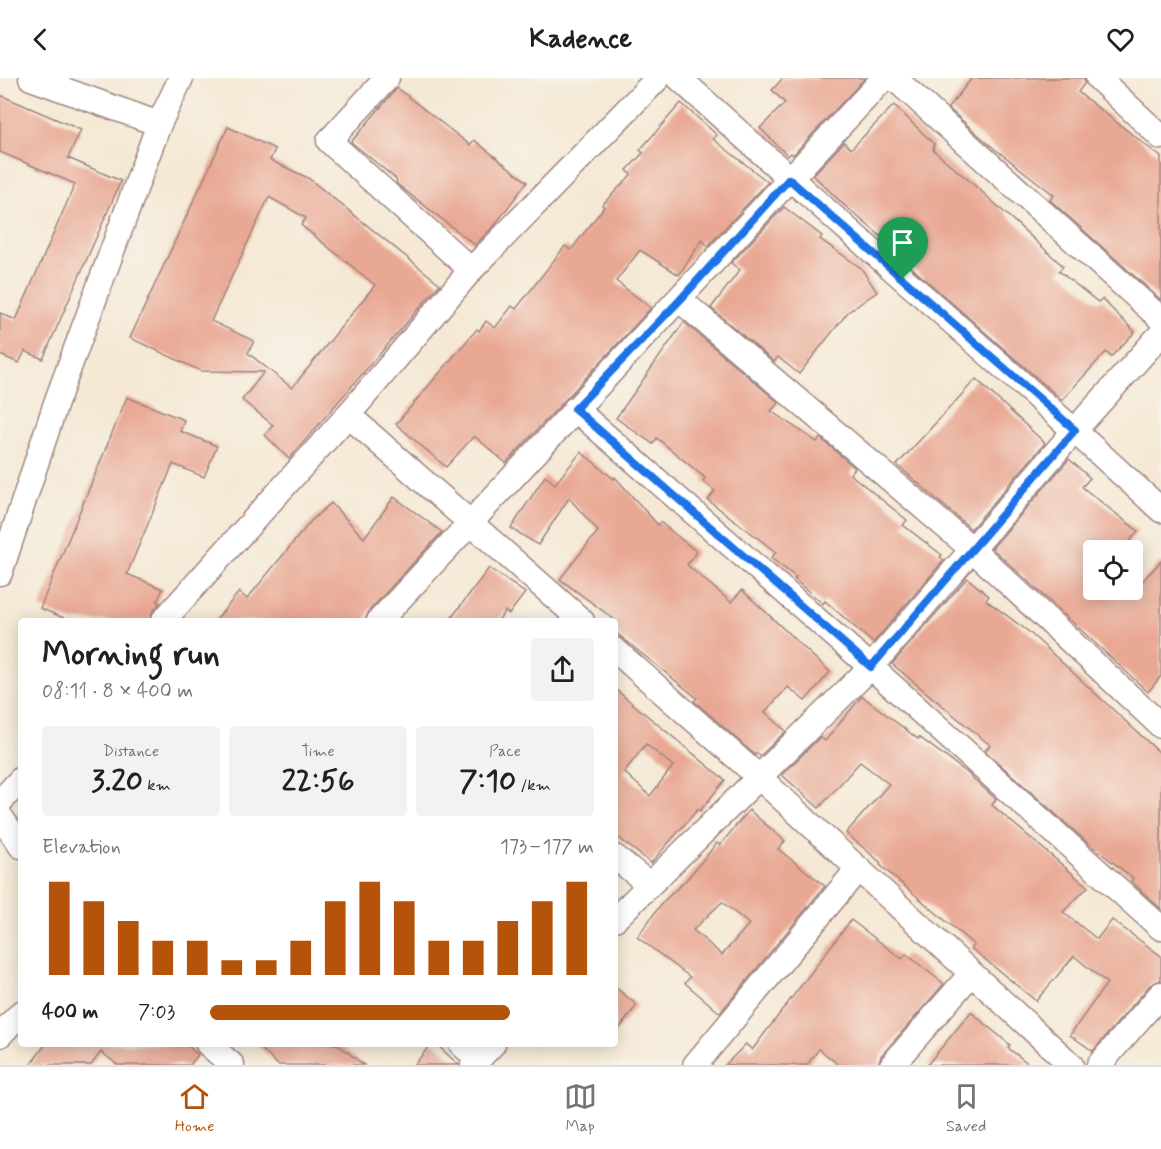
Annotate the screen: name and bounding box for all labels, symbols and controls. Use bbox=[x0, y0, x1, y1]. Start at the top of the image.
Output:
text: Kadence bbox=[529, 22, 632, 57]
icon: back bbox=[24, 23, 57, 56]
icon: heart bbox=[1104, 23, 1137, 56]
pin bbox=[877, 217, 928, 279]
icon: arrive bbox=[886, 226, 919, 259]
map controls bbox=[1083, 540, 1143, 600]
button: locate bbox=[1083, 540, 1143, 600]
text: Morning run bbox=[42, 633, 220, 677]
button: share bbox=[531, 638, 594, 701]
text: 08:11 · 8 × 400 m bbox=[42, 678, 193, 705]
text: Distance bbox=[103, 741, 159, 762]
text: Time bbox=[301, 741, 335, 762]
text: Pace bbox=[489, 741, 521, 762]
text: 3.20 bbox=[91, 762, 143, 801]
text: 22:56 bbox=[281, 762, 355, 801]
text: 7:10 bbox=[459, 762, 516, 801]
text: km bbox=[143, 775, 171, 796]
text: /km bbox=[516, 775, 551, 796]
text: Elevation bbox=[42, 834, 121, 861]
text: 173–177 m bbox=[500, 834, 594, 861]
text: 400 m bbox=[42, 999, 98, 1026]
text: 7:03 bbox=[138, 999, 175, 1026]
tab: Home bbox=[175, 1080, 214, 1137]
tab: Map bbox=[564, 1080, 597, 1137]
tab: Saved bbox=[946, 1080, 986, 1137]

